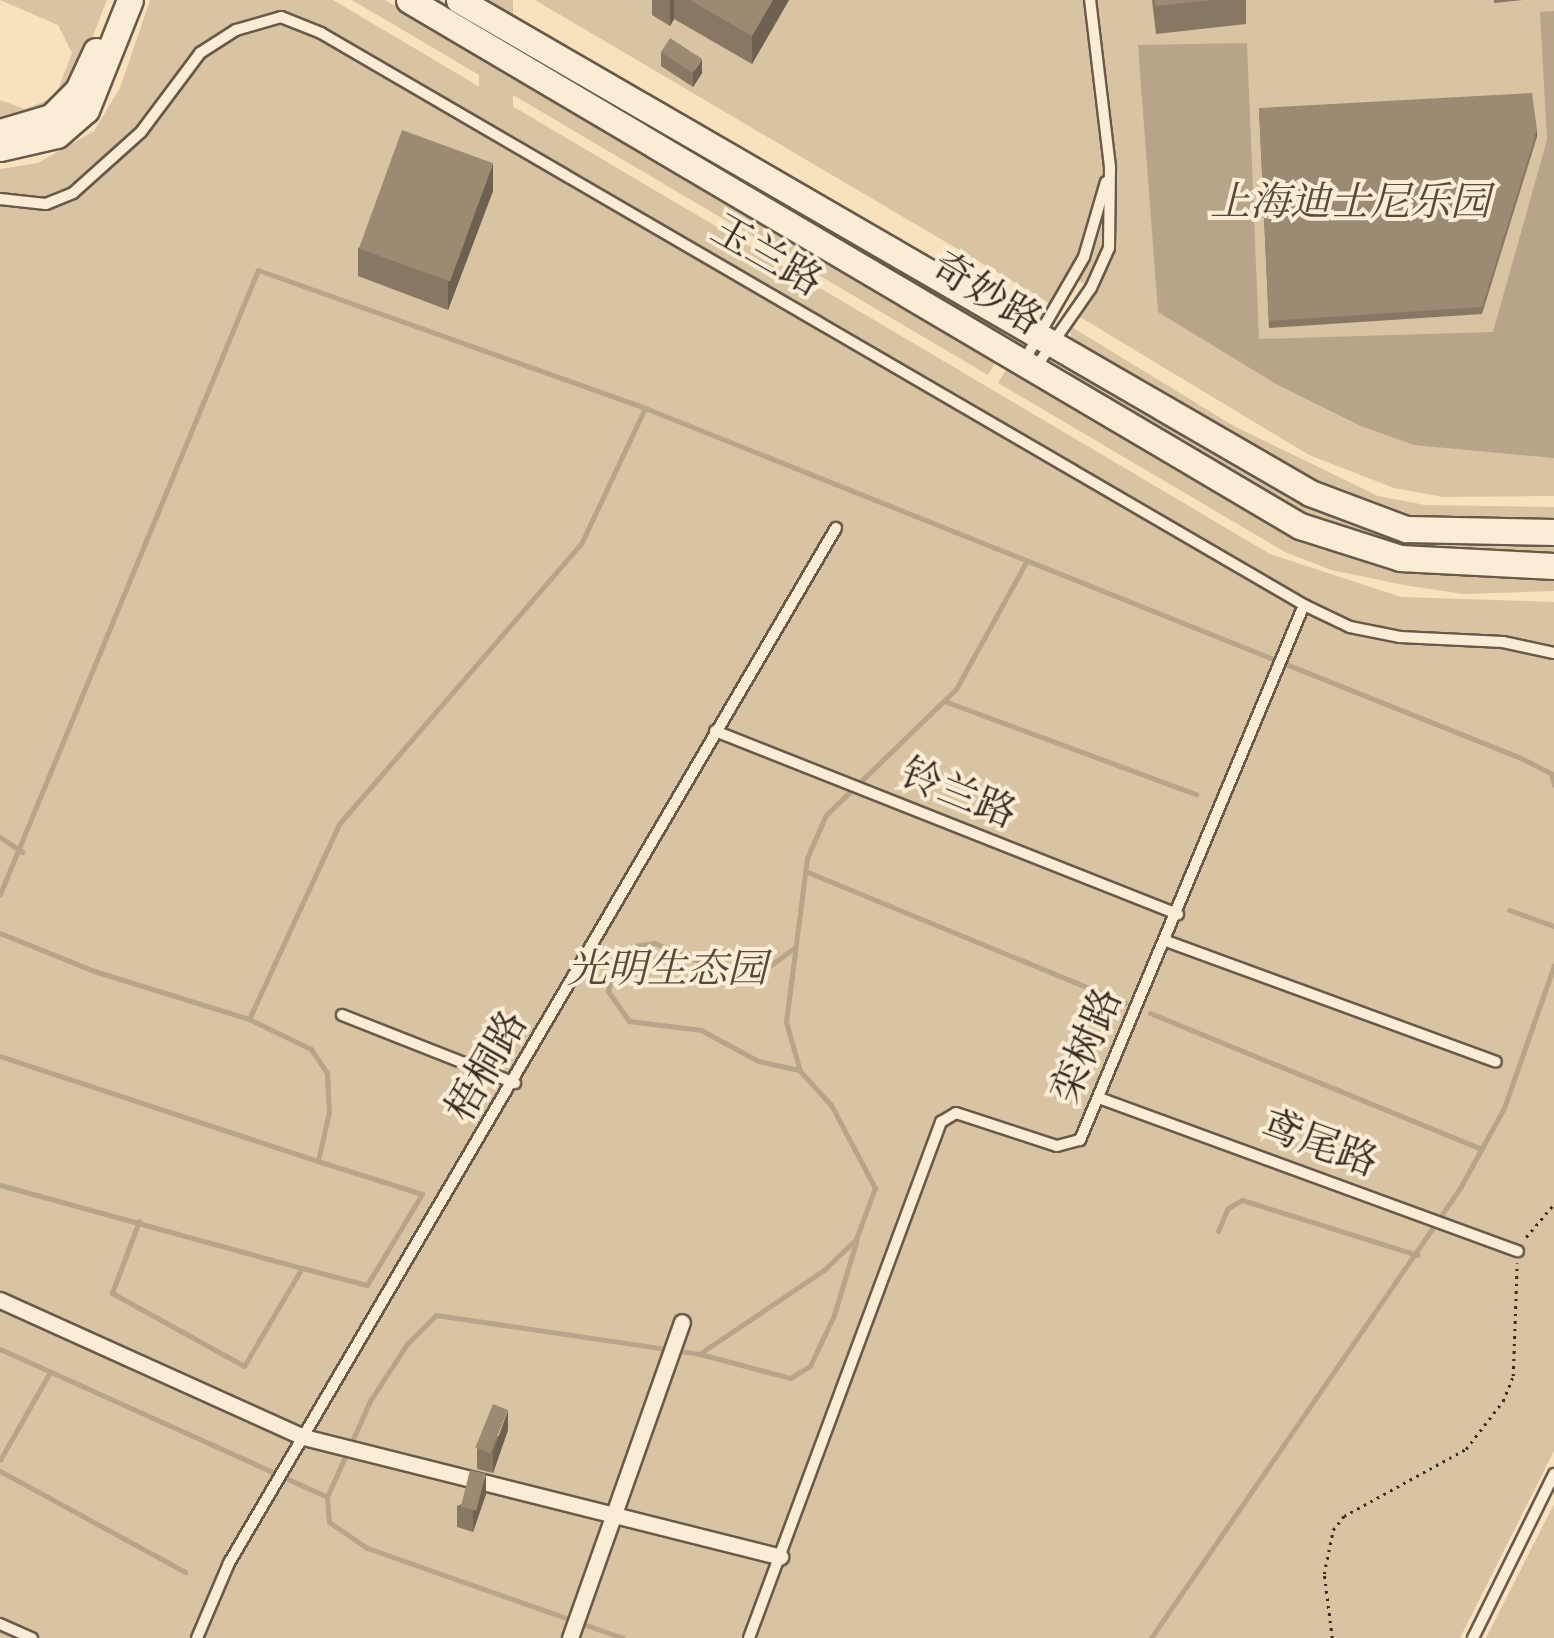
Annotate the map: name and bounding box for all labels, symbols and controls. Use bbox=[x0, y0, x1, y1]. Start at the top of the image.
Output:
park label: 上海迪士尼乐园 bbox=[1210, 180, 1490, 228]
street label: 玉兰路 bbox=[702, 206, 830, 308]
street label: 奇妙路 bbox=[922, 244, 1050, 346]
street label: 铃兰路 bbox=[893, 750, 1023, 840]
park label: 光明生态园 bbox=[567, 947, 767, 995]
street label: 栾树路 bbox=[1042, 981, 1134, 1111]
street label: 梧桐路 bbox=[437, 1003, 539, 1131]
street label: 鸢尾路 bbox=[1254, 1102, 1384, 1188]

